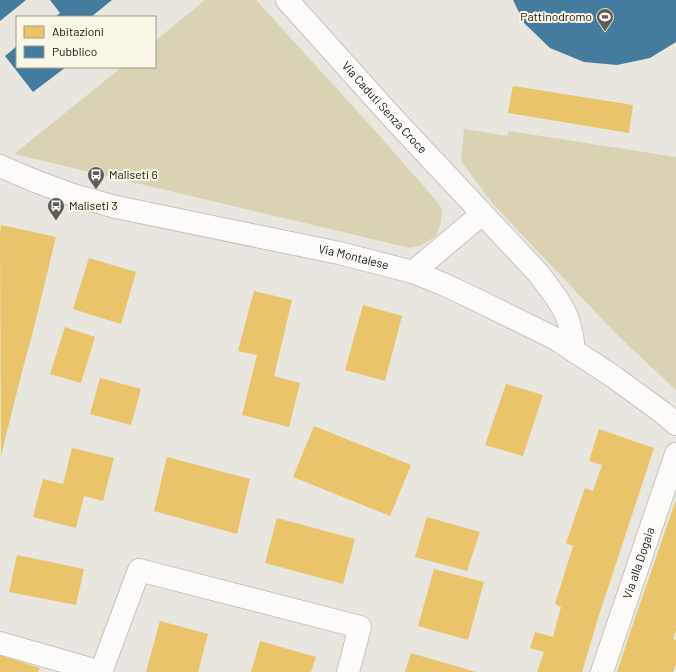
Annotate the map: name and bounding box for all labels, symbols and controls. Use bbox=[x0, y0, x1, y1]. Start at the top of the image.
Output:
sports icon: Pattinodromo bbox=[595, 7, 615, 32]
place label: Pattinodromo bbox=[520, 9, 592, 23]
legend bbox=[16, 16, 156, 68]
text: Abitazioni bbox=[52, 24, 104, 38]
text: Pubblico bbox=[52, 44, 97, 58]
street label: Via Caduti Senza Croce bbox=[339, 58, 430, 156]
bus stop icon: Maliseti 6 bbox=[86, 165, 106, 190]
place label: Maliseti 6 bbox=[109, 167, 158, 181]
bus stop icon: Maliseti 3 bbox=[46, 196, 66, 221]
place label: Maliseti 3 bbox=[69, 198, 118, 212]
street label: Via Montalese bbox=[317, 241, 391, 272]
street label: Via alla Dogaia bbox=[619, 525, 657, 600]

